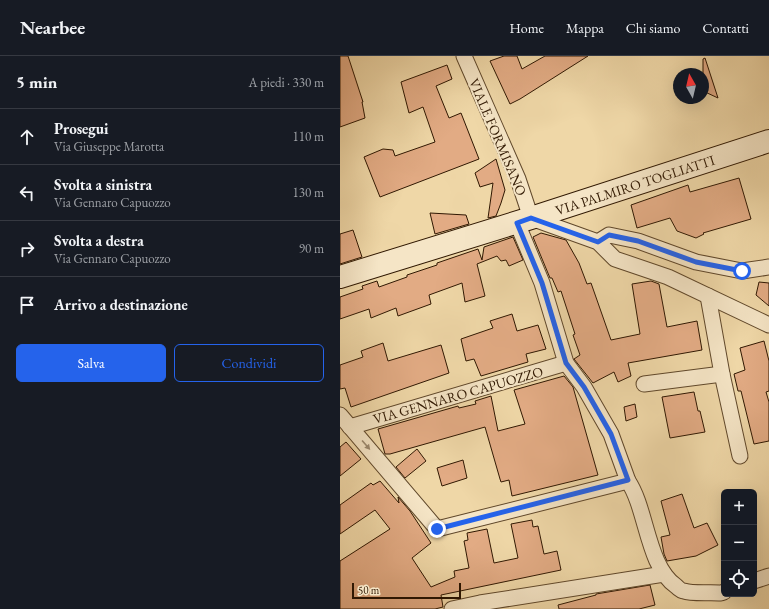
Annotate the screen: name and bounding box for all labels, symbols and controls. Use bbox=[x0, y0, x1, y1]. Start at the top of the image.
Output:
text: Nearbee bbox=[20, 15, 85, 40]
text: Home bbox=[509, 19, 544, 37]
text: Mappa bbox=[566, 19, 604, 37]
text: Chi siamo bbox=[626, 19, 681, 37]
text: Contatti bbox=[703, 19, 749, 37]
north arrow bbox=[673, 68, 709, 104]
text: 5 min bbox=[16, 71, 57, 93]
text: A piedi · 330 m bbox=[249, 74, 324, 91]
street label: VIALE FORMISANO bbox=[465, 76, 531, 199]
text: Prosegui bbox=[54, 119, 109, 138]
icon: ahead bbox=[16, 126, 38, 148]
text: 110 m bbox=[293, 128, 324, 145]
text: Via Giuseppe Marotta bbox=[54, 138, 164, 155]
street label: VIA PALMIRO TOGLIATTI bbox=[553, 151, 717, 219]
text: Svolta a sinistra bbox=[54, 175, 152, 194]
icon: left bbox=[16, 182, 38, 204]
text: 130 m bbox=[293, 184, 324, 201]
text: Via Gennaro Capuozzo bbox=[54, 194, 171, 211]
text: Svolta a destra bbox=[54, 231, 144, 250]
icon: right bbox=[16, 238, 38, 260]
text: 90 m bbox=[299, 240, 324, 257]
text: Via Gennaro Capuozzo bbox=[54, 250, 171, 267]
route start bbox=[733, 262, 751, 280]
icon: arrive bbox=[16, 294, 38, 316]
text: Arrivo a destinazione bbox=[54, 295, 188, 314]
button: Salva bbox=[16, 344, 166, 382]
button: Condividi bbox=[174, 344, 324, 382]
street label: VIA GENNARO CAPUOZZO bbox=[371, 362, 545, 428]
one-way arrow bbox=[361, 439, 370, 450]
map controls bbox=[721, 489, 757, 597]
button: + bbox=[721, 489, 757, 525]
route end bbox=[428, 520, 446, 538]
button: − bbox=[721, 525, 757, 561]
button: locate bbox=[721, 561, 757, 597]
scale bar bbox=[352, 581, 461, 600]
text: 50 m bbox=[358, 583, 379, 597]

